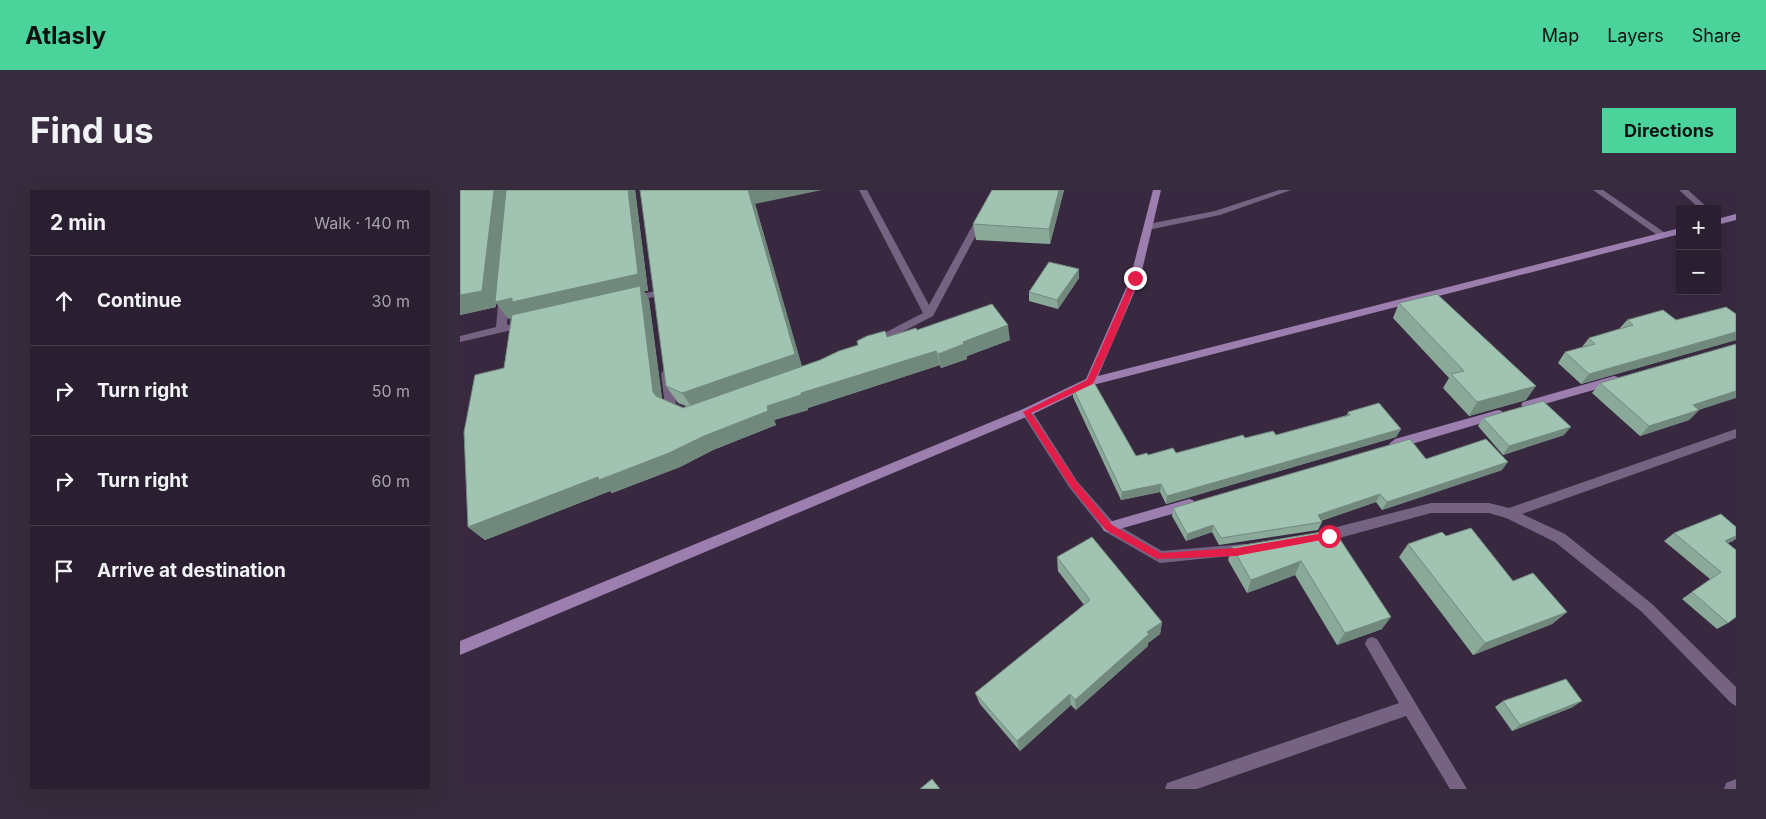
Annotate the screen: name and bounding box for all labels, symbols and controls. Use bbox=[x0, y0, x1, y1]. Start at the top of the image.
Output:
text: Atlasly bbox=[25, 21, 106, 50]
text: Map bbox=[1542, 25, 1579, 46]
text: Layers bbox=[1607, 25, 1664, 46]
text: Share bbox=[1692, 25, 1741, 46]
button: Directions bbox=[1602, 108, 1736, 153]
text: Find us bbox=[30, 109, 154, 151]
map controls bbox=[1676, 205, 1721, 295]
button: + bbox=[1676, 205, 1721, 250]
text: 2 min bbox=[50, 210, 106, 235]
text: Walk · 140 m bbox=[314, 213, 410, 233]
button: − bbox=[1676, 250, 1721, 295]
route end bbox=[1124, 267, 1147, 290]
icon: ahead bbox=[50, 287, 78, 315]
text: Continue bbox=[97, 289, 182, 312]
text: 30 m bbox=[372, 291, 410, 311]
icon: right bbox=[50, 377, 78, 405]
text: Turn right bbox=[97, 379, 188, 402]
text: 50 m bbox=[372, 381, 410, 401]
icon: right bbox=[50, 467, 78, 495]
text: Turn right bbox=[97, 469, 188, 492]
text: 60 m bbox=[371, 471, 410, 491]
route start bbox=[1318, 525, 1341, 548]
icon: arrive bbox=[50, 557, 78, 585]
text: Arrive at destination bbox=[97, 559, 286, 582]

